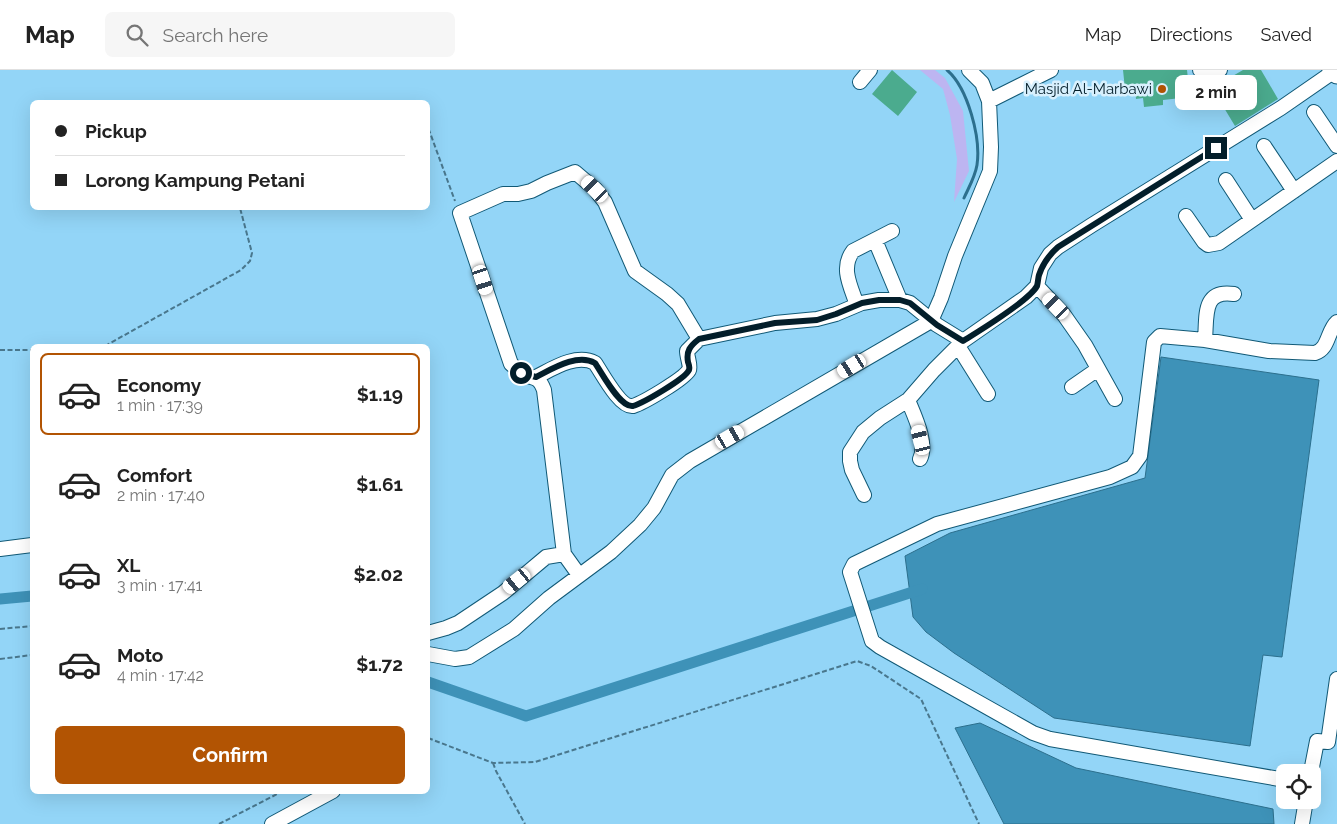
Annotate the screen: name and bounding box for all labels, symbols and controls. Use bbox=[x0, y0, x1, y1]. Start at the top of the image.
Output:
search box bbox=[105, 12, 455, 57]
text: Map bbox=[25, 20, 75, 49]
icon: search bbox=[123, 21, 151, 49]
text: Search here bbox=[163, 24, 268, 46]
text: Map bbox=[1085, 24, 1121, 45]
text: Directions bbox=[1149, 24, 1233, 45]
text: Saved bbox=[1261, 24, 1312, 45]
callout: 2 min bbox=[1175, 75, 1257, 110]
place label: Masjid Al-Marbawi bbox=[1025, 80, 1152, 98]
marker: Masjid Al-Marbawi bbox=[1156, 83, 1168, 95]
text: 2 min bbox=[1195, 83, 1237, 102]
text: Pickup bbox=[85, 120, 147, 142]
route end bbox=[1205, 137, 1227, 159]
text: Lorong Kampung Petani bbox=[85, 169, 305, 191]
car bbox=[579, 173, 610, 205]
car bbox=[471, 263, 494, 297]
car bbox=[1040, 290, 1071, 322]
car bbox=[835, 352, 868, 380]
route start bbox=[510, 362, 532, 384]
icon: car bbox=[57, 372, 102, 417]
text: Economy bbox=[117, 374, 201, 396]
text: $1.19 bbox=[357, 383, 403, 405]
text: 1 min · 17:39 bbox=[117, 396, 203, 415]
car bbox=[713, 423, 746, 451]
car bbox=[910, 424, 931, 456]
icon: car bbox=[57, 462, 102, 507]
text: Comfort bbox=[117, 464, 192, 486]
text: $1.61 bbox=[356, 473, 403, 495]
text: 2 min · 17:40 bbox=[117, 486, 205, 505]
icon: car bbox=[57, 552, 102, 597]
text: XL bbox=[117, 554, 140, 576]
text: $2.02 bbox=[354, 563, 403, 585]
car bbox=[500, 566, 533, 596]
text: 3 min · 17:41 bbox=[117, 576, 202, 595]
icon: car bbox=[57, 642, 102, 687]
text: Moto bbox=[117, 644, 163, 666]
text: $1.72 bbox=[356, 653, 403, 675]
text: 4 min · 17:42 bbox=[117, 666, 204, 685]
button: Confirm bbox=[55, 726, 405, 784]
map controls bbox=[1276, 764, 1321, 809]
button: locate bbox=[1276, 764, 1321, 809]

